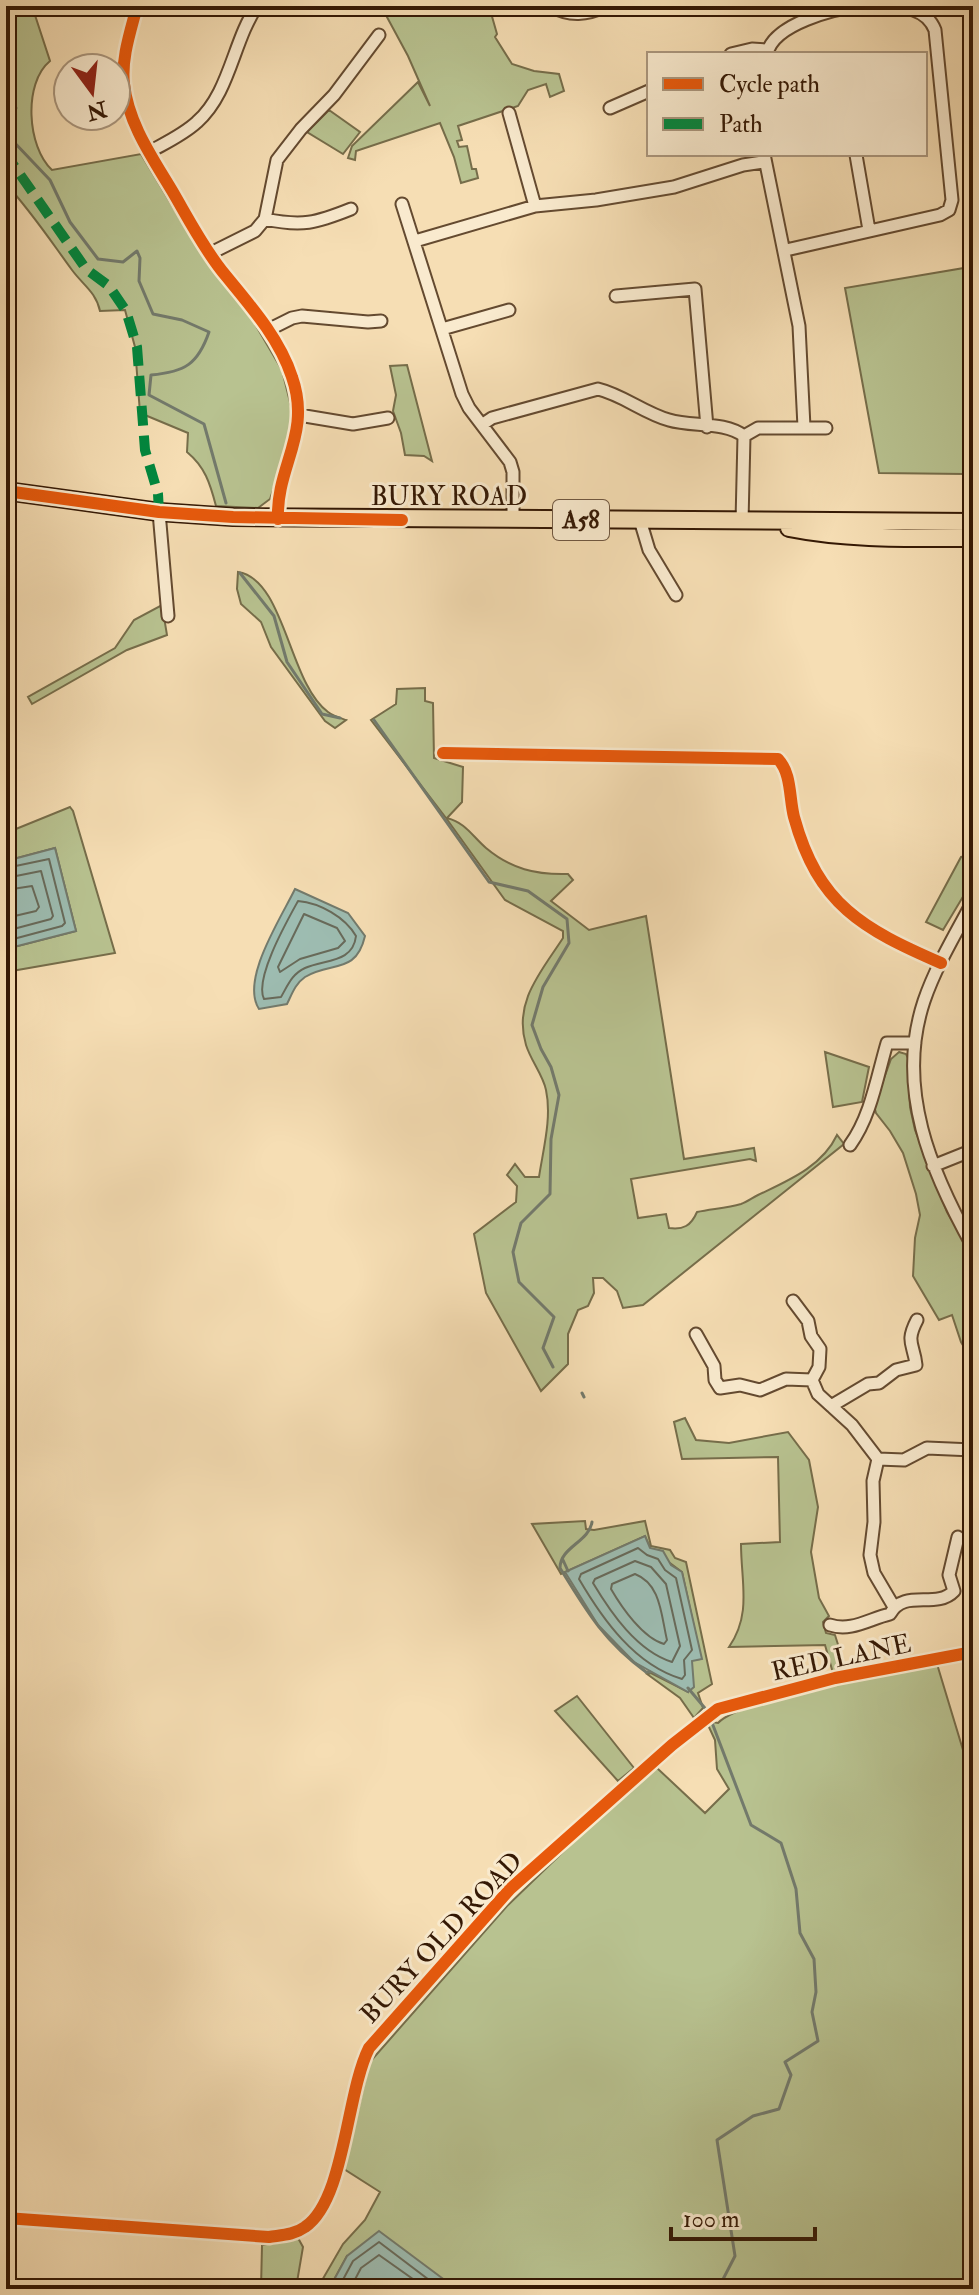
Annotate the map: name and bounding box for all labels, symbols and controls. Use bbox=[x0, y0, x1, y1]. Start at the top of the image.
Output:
north arrow bbox=[52, 52, 132, 132]
legend bbox=[647, 52, 927, 156]
text: Cycle path bbox=[719, 69, 820, 100]
text: N bbox=[83, 94, 111, 127]
text: Path bbox=[719, 109, 763, 140]
street label: BURY ROAD bbox=[371, 481, 527, 513]
road number: A58 bbox=[553, 500, 609, 540]
street label: RED LANE bbox=[769, 1628, 914, 1688]
street label: BURY OLD ROAD bbox=[354, 1845, 529, 2030]
scale bar bbox=[671, 2191, 815, 2241]
text: 100 m bbox=[683, 2204, 740, 2235]

